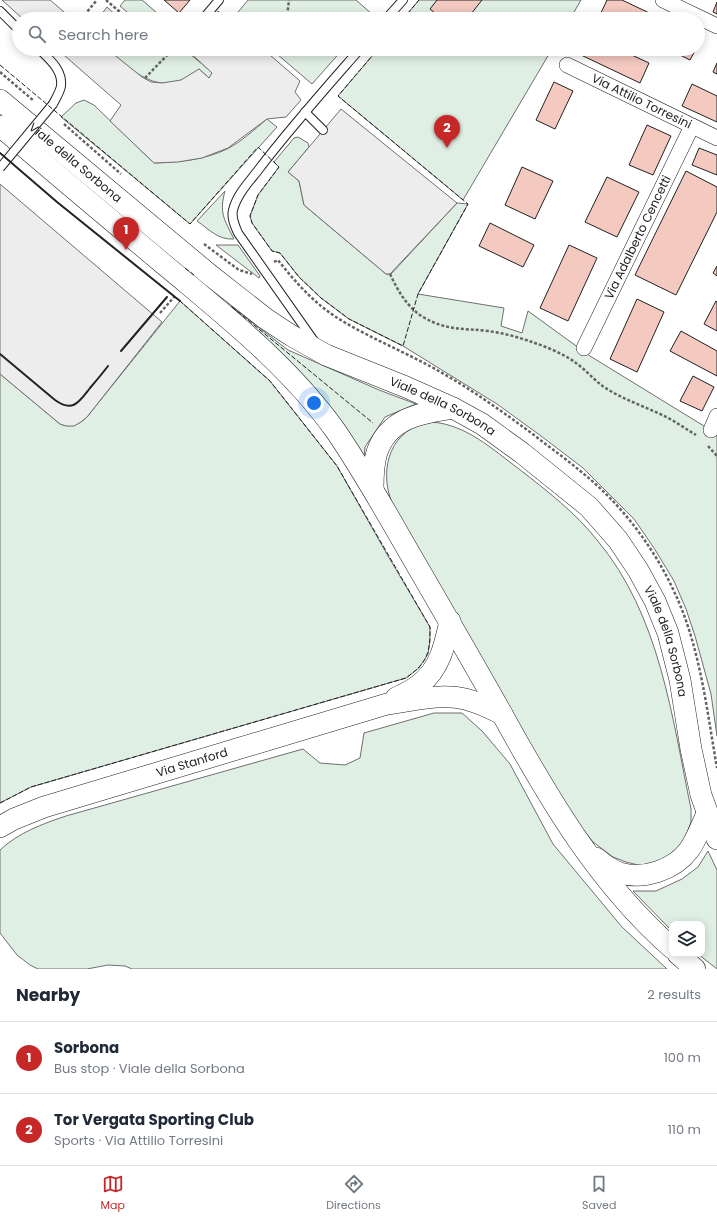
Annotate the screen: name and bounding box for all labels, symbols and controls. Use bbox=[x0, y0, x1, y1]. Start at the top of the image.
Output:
search box bbox=[12, 12, 705, 56]
icon: search bbox=[26, 23, 48, 45]
text: Search here bbox=[58, 24, 148, 45]
street label: Via Attilio Torresini bbox=[589, 69, 695, 132]
pin: 2 bbox=[434, 115, 460, 148]
street label: Viale della Sorbona bbox=[25, 119, 126, 206]
street label: Via Adalberto Cencetti bbox=[600, 172, 675, 302]
pin: 1 bbox=[113, 217, 139, 250]
street label: Viale della Sorbona bbox=[387, 372, 499, 439]
your location bbox=[304, 393, 324, 413]
street label: Viale della Sorbona bbox=[640, 582, 692, 698]
street label: Via Stanford bbox=[154, 743, 230, 781]
map controls bbox=[669, 921, 705, 957]
button: layers bbox=[669, 921, 705, 957]
text: Nearby bbox=[16, 983, 80, 1007]
text: 2 results bbox=[647, 985, 701, 1004]
text: Sorbona bbox=[54, 1037, 119, 1058]
text: 1 bbox=[27, 1048, 31, 1067]
text: 100 m bbox=[664, 1048, 701, 1067]
text: Bus stop · Viale della Sorbona bbox=[54, 1059, 245, 1078]
text: Tor Vergata Sporting Club bbox=[54, 1109, 254, 1130]
text: 2 bbox=[25, 1120, 33, 1139]
text: 110 m bbox=[668, 1120, 701, 1139]
text: Sports · Via Attilio Torresini bbox=[54, 1131, 223, 1150]
tab: Map bbox=[101, 1173, 125, 1214]
tab: Directions bbox=[326, 1173, 381, 1214]
tab: Saved bbox=[582, 1173, 616, 1214]

